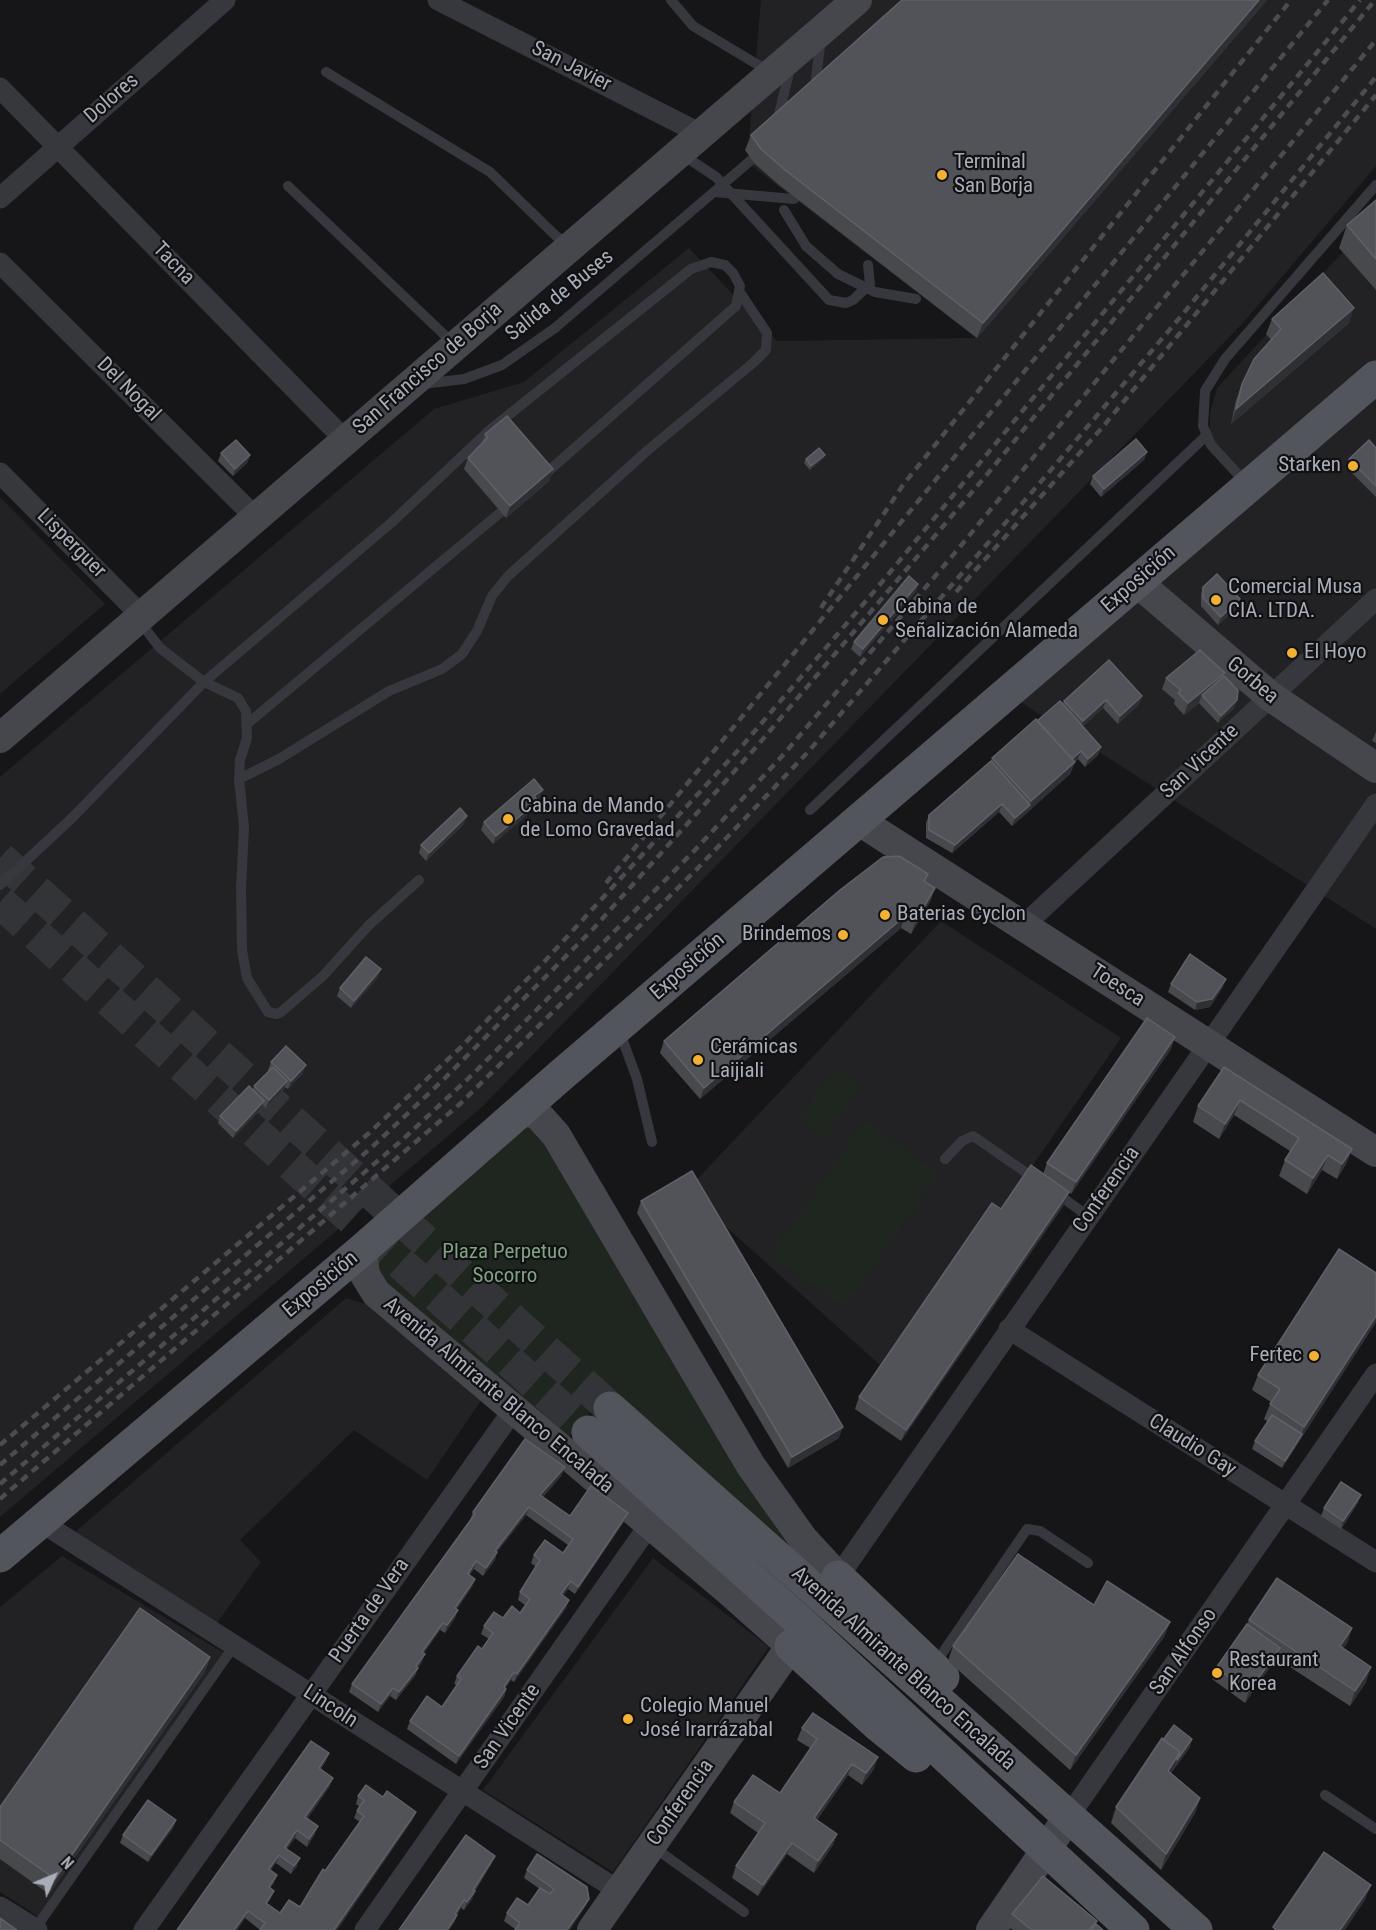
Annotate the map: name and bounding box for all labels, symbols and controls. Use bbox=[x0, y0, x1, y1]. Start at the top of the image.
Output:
street label: San Javier bbox=[527, 36, 615, 98]
street label: Dolores bbox=[80, 69, 144, 129]
place label: Terminal San Borja bbox=[954, 150, 1033, 200]
marker: Terminal San Borja bbox=[935, 168, 949, 182]
street label: Tacna bbox=[147, 237, 199, 291]
street label: Salida de Buses bbox=[501, 245, 619, 347]
street label: San Francisco de Borja bbox=[348, 297, 508, 441]
street label: Del Nogal bbox=[91, 353, 165, 427]
place label: Starken bbox=[1278, 453, 1341, 479]
marker: Starken bbox=[1346, 459, 1360, 473]
street label: Lisperguer bbox=[31, 504, 111, 584]
street label: Exposición bbox=[1097, 541, 1181, 619]
place label: Comercial Musa CIA. LTDA. bbox=[1228, 575, 1362, 625]
marker: Comercial Musa CIA. LTDA. bbox=[1209, 593, 1223, 607]
place label: Cabina de Señalización Alameda bbox=[895, 595, 1078, 645]
marker: Cabina de Señalización Alameda bbox=[876, 613, 890, 627]
place label: El Hoyo bbox=[1304, 640, 1367, 666]
marker: El Hoyo bbox=[1285, 646, 1299, 660]
street label: Gorbea bbox=[1221, 652, 1283, 710]
street label: San Vicente bbox=[1155, 719, 1245, 805]
place label: Cabina de Mando de Lomo Gravedad bbox=[520, 794, 675, 844]
marker: Cabina de Mando de Lomo Gravedad bbox=[501, 812, 515, 826]
place label: Baterias Cyclon bbox=[897, 902, 1026, 928]
marker: Baterias Cyclon bbox=[878, 908, 892, 922]
place label: Brindemos bbox=[742, 922, 831, 948]
street label: Exposición bbox=[646, 928, 730, 1006]
marker: Brindemos bbox=[836, 928, 850, 942]
street label: Toesca bbox=[1085, 959, 1149, 1013]
place label: Cerámicas Laijiali bbox=[710, 1035, 798, 1085]
marker: Cerámicas Laijiali bbox=[691, 1053, 705, 1067]
street label: Conferencia bbox=[1068, 1142, 1146, 1238]
park label: Plaza Perpetuo Socorro bbox=[442, 1240, 568, 1290]
street label: Exposición bbox=[278, 1246, 364, 1324]
street label: Avenida Almirante Blanco Encalada bbox=[378, 1292, 618, 1500]
place label: Fertec bbox=[1250, 1343, 1302, 1369]
marker: Fertec bbox=[1307, 1349, 1321, 1363]
street label: Claudio Gay bbox=[1144, 1409, 1240, 1483]
street label: Puerta de Vera bbox=[325, 1554, 415, 1668]
street label: Avenida Almirante Blanco Encalada bbox=[786, 1562, 1020, 1776]
street label: San Alfonso bbox=[1145, 1604, 1223, 1700]
place label: Restaurant Korea bbox=[1229, 1648, 1318, 1698]
marker: Restaurant Korea bbox=[1210, 1666, 1224, 1680]
street label: Lincoln bbox=[298, 1680, 362, 1734]
street label: San Vicente bbox=[469, 1680, 547, 1774]
place label: Colegio Manuel José Irarrázabal bbox=[640, 1694, 773, 1744]
marker: Colegio Manuel José Irarrázabal bbox=[621, 1712, 635, 1726]
street label: Conferencia bbox=[642, 1755, 720, 1851]
north arrow bbox=[24, 1846, 84, 1906]
text: N bbox=[57, 1853, 78, 1873]

